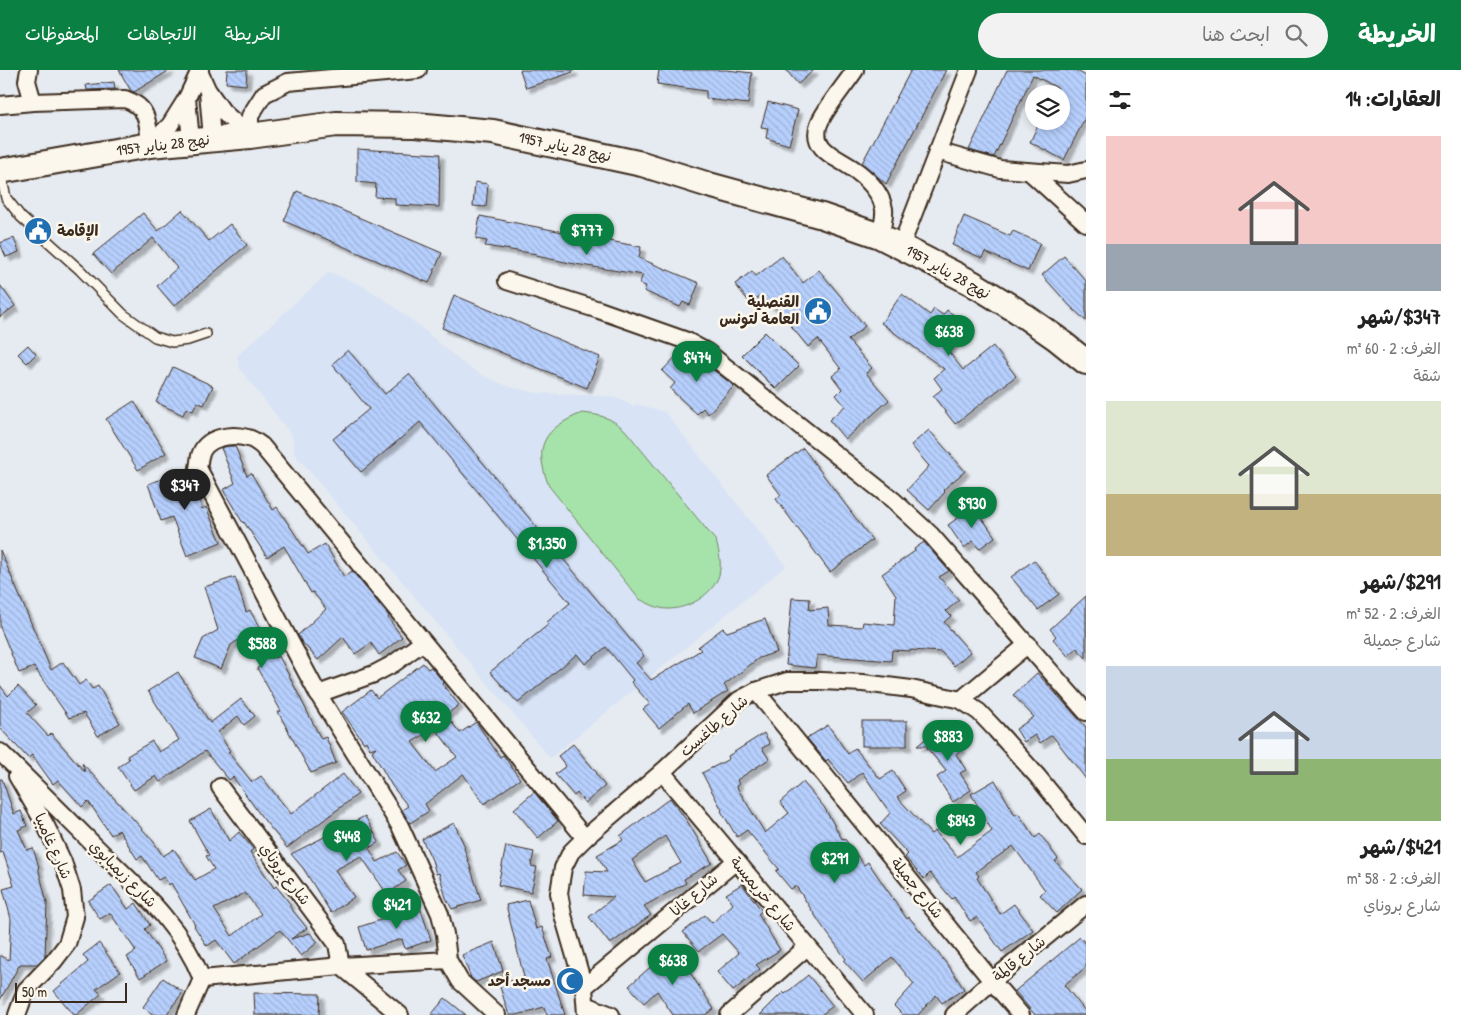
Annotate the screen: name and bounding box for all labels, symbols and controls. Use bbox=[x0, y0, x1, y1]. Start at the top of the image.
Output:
search box bbox=[978, 13, 1328, 58]
text: الخريطة bbox=[1358, 17, 1436, 49]
text: المحفوظات bbox=[25, 21, 99, 46]
text: الاتجاهات bbox=[127, 21, 197, 46]
text: الخريطة bbox=[225, 21, 281, 46]
text: ابحث هنا bbox=[1202, 21, 1270, 47]
icon: search bbox=[1282, 21, 1310, 49]
text: العقارات: 14 bbox=[1345, 84, 1441, 113]
map controls bbox=[1025, 85, 1070, 130]
button: layers bbox=[1025, 85, 1070, 130]
icon: filters bbox=[1106, 86, 1134, 114]
street label: نهج 28 يناير 1957 bbox=[517, 126, 613, 167]
street label: نهج 28 يناير 1957 bbox=[115, 128, 211, 161]
icon: home bbox=[1229, 168, 1319, 258]
pin: $777 bbox=[557, 214, 617, 256]
public building icon: الإقامة bbox=[23, 216, 53, 246]
text: $777 bbox=[571, 219, 603, 241]
place label: الإقامة bbox=[57, 220, 98, 241]
street label: نهج 28 يناير 1957 bbox=[902, 240, 995, 304]
place label: القنصلية العامة لتونس bbox=[719, 291, 799, 329]
public building icon: القنصلية العامة لتونس bbox=[803, 296, 833, 326]
text: $347/شهر bbox=[1359, 302, 1441, 331]
pin: $638 bbox=[919, 314, 979, 357]
text: $638 bbox=[935, 320, 963, 342]
text: الغرف: 2 · 60 m² bbox=[1347, 337, 1441, 359]
pin: $474 bbox=[667, 340, 727, 383]
text: $474 bbox=[683, 346, 711, 368]
text: شقة bbox=[1413, 364, 1441, 386]
icon: home bbox=[1229, 433, 1319, 523]
pin: $347 bbox=[155, 468, 215, 511]
text: $347 bbox=[170, 474, 200, 496]
pin: $930 bbox=[942, 486, 1002, 529]
text: $930 bbox=[958, 492, 986, 514]
pin: $1,350 bbox=[506, 526, 588, 569]
text: $1,350 bbox=[528, 532, 566, 554]
text: $291/شهر bbox=[1361, 567, 1441, 596]
text: الغرف: 2 · 52 m² bbox=[1346, 602, 1441, 624]
pin: $588 bbox=[232, 626, 292, 669]
text: شارع جميلة bbox=[1363, 629, 1441, 651]
text: $588 bbox=[248, 632, 276, 654]
street label: شارع طاغست bbox=[675, 690, 752, 761]
icon: home bbox=[1229, 698, 1319, 788]
pin: $632 bbox=[396, 700, 456, 743]
text: $632 bbox=[411, 706, 441, 728]
pin: $883 bbox=[918, 720, 978, 762]
text: $883 bbox=[933, 725, 963, 747]
pin: $843 bbox=[931, 804, 991, 846]
text: $843 bbox=[947, 809, 975, 831]
street label: شارع غامبيا bbox=[30, 810, 77, 882]
pin: $448 bbox=[317, 820, 377, 862]
text: $448 bbox=[333, 825, 361, 847]
text: $421/شهر bbox=[1361, 832, 1441, 861]
street label: شارع زيمبابوي bbox=[84, 835, 162, 913]
street label: شارع بروناي bbox=[254, 838, 316, 910]
pin: $291 bbox=[805, 842, 865, 884]
text: $291 bbox=[821, 847, 849, 869]
street label: شارع خريميسة bbox=[726, 852, 801, 936]
street label: شارع جميلة bbox=[886, 853, 948, 923]
text: الغرف: 2 · 58 m² bbox=[1347, 867, 1441, 889]
street label: شارع غانا bbox=[665, 868, 722, 921]
pin: $421 bbox=[367, 888, 427, 930]
text: $421 bbox=[383, 893, 411, 915]
text: شارع بروناي bbox=[1363, 894, 1441, 916]
street label: شارع قالمة bbox=[988, 931, 1050, 986]
pin: $638 bbox=[643, 944, 703, 986]
text: $638 bbox=[659, 949, 687, 971]
mosque icon: مسجد أحد bbox=[555, 966, 585, 996]
place label: مسجد أحد bbox=[488, 970, 551, 991]
scale bar bbox=[15, 980, 128, 1003]
text: 50 m bbox=[22, 982, 47, 1001]

